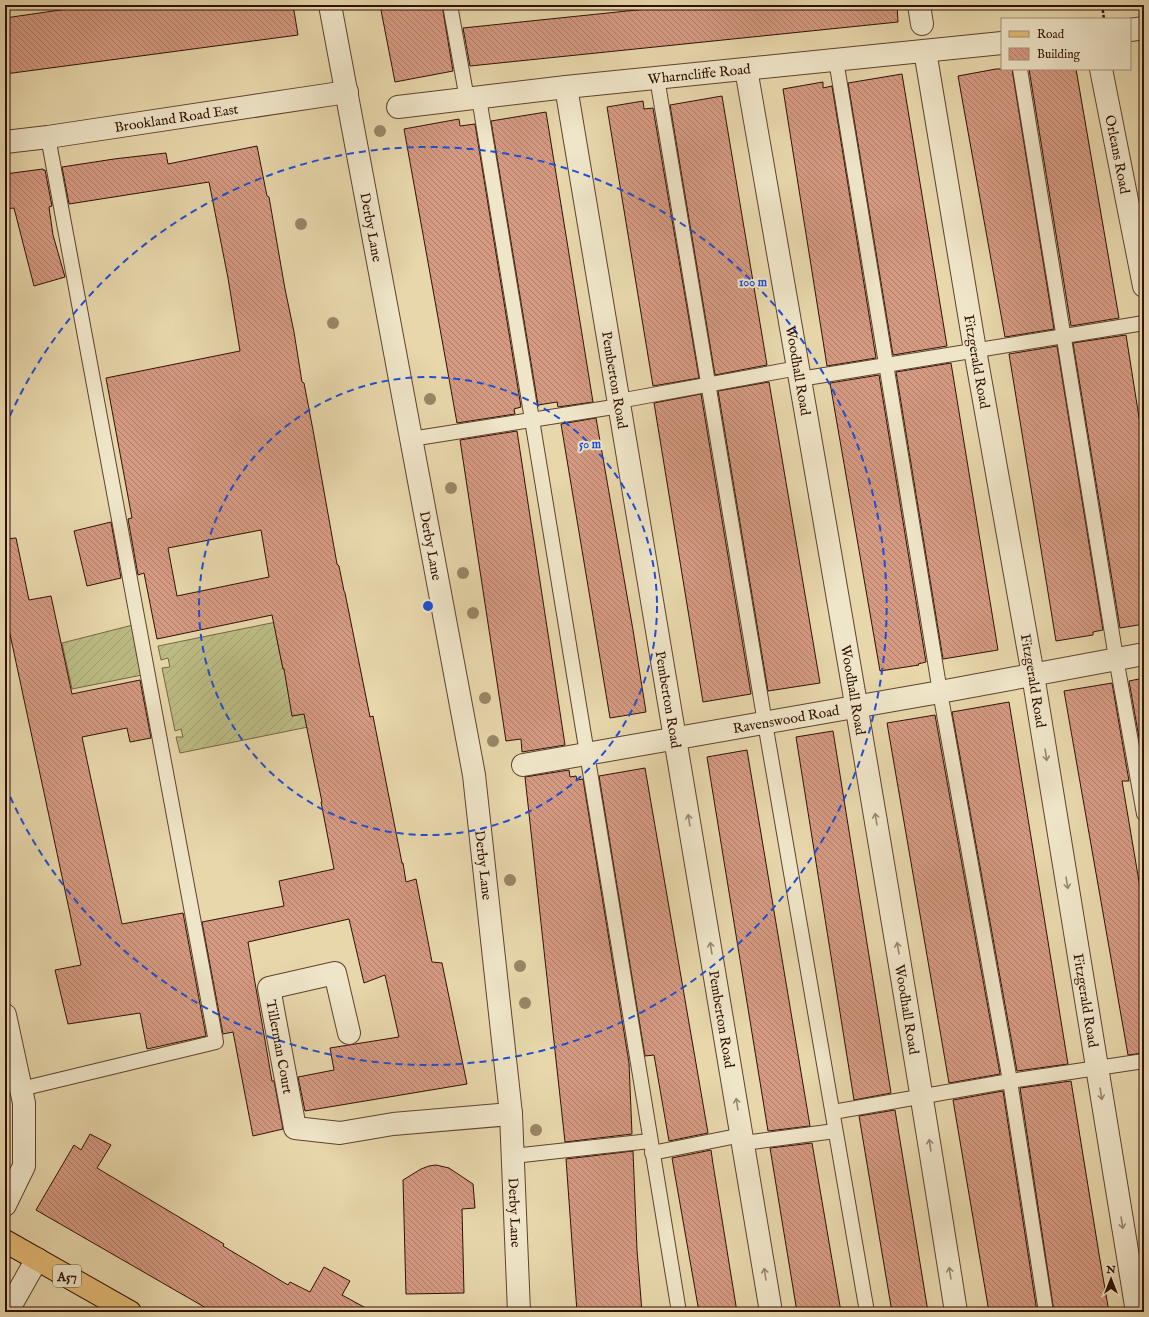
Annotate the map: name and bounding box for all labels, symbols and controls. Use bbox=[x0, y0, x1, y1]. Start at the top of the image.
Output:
legend bbox=[1001, 18, 1131, 70]
text: Road bbox=[1037, 27, 1065, 42]
text: Building bbox=[1037, 47, 1081, 62]
street label: Wharncliffe Road bbox=[647, 60, 752, 89]
street label: Brookland Road East bbox=[113, 100, 240, 137]
street label: Orleans Road bbox=[1100, 113, 1134, 196]
street label: Derby Lane bbox=[355, 191, 386, 264]
text: 100 m bbox=[739, 275, 768, 290]
street label: Fitzgerald Road bbox=[959, 313, 993, 411]
street label: Woodhall Road bbox=[781, 324, 814, 418]
street label: Pemberton Road bbox=[597, 330, 631, 431]
text: 50 m bbox=[579, 437, 602, 452]
street label: Derby Lane bbox=[415, 510, 446, 582]
centre of rings bbox=[421, 599, 435, 613]
street label: Fitzgerald Road bbox=[1016, 632, 1050, 730]
street label: Woodhall Road bbox=[836, 643, 869, 737]
street label: Pemberton Road bbox=[650, 649, 685, 750]
street label: Ravenswood Road bbox=[731, 702, 841, 738]
one-way arrow bbox=[1042, 748, 1050, 761]
one-way arrow bbox=[872, 813, 880, 826]
one-way arrow bbox=[685, 814, 693, 827]
street label: Derby Lane bbox=[470, 829, 496, 902]
one-way arrow bbox=[1063, 876, 1071, 889]
one-way arrow bbox=[707, 942, 715, 955]
one-way arrow bbox=[894, 942, 902, 955]
street label: Fitzgerald Road bbox=[1069, 952, 1102, 1049]
street label: Woodhall Road bbox=[890, 963, 923, 1056]
street label: Pemberton Road bbox=[704, 969, 738, 1070]
street label: Tillerman Court bbox=[261, 998, 297, 1096]
one-way arrow bbox=[1097, 1087, 1105, 1100]
one-way arrow bbox=[733, 1098, 741, 1111]
one-way arrow bbox=[926, 1139, 934, 1152]
street label: Derby Lane bbox=[504, 1177, 524, 1249]
one-way arrow bbox=[1118, 1216, 1126, 1229]
north arrow bbox=[1091, 1259, 1131, 1299]
text: N bbox=[1105, 1263, 1116, 1277]
road number: A57 bbox=[53, 1265, 81, 1287]
one-way arrow bbox=[761, 1267, 769, 1280]
one-way arrow bbox=[946, 1267, 954, 1280]

